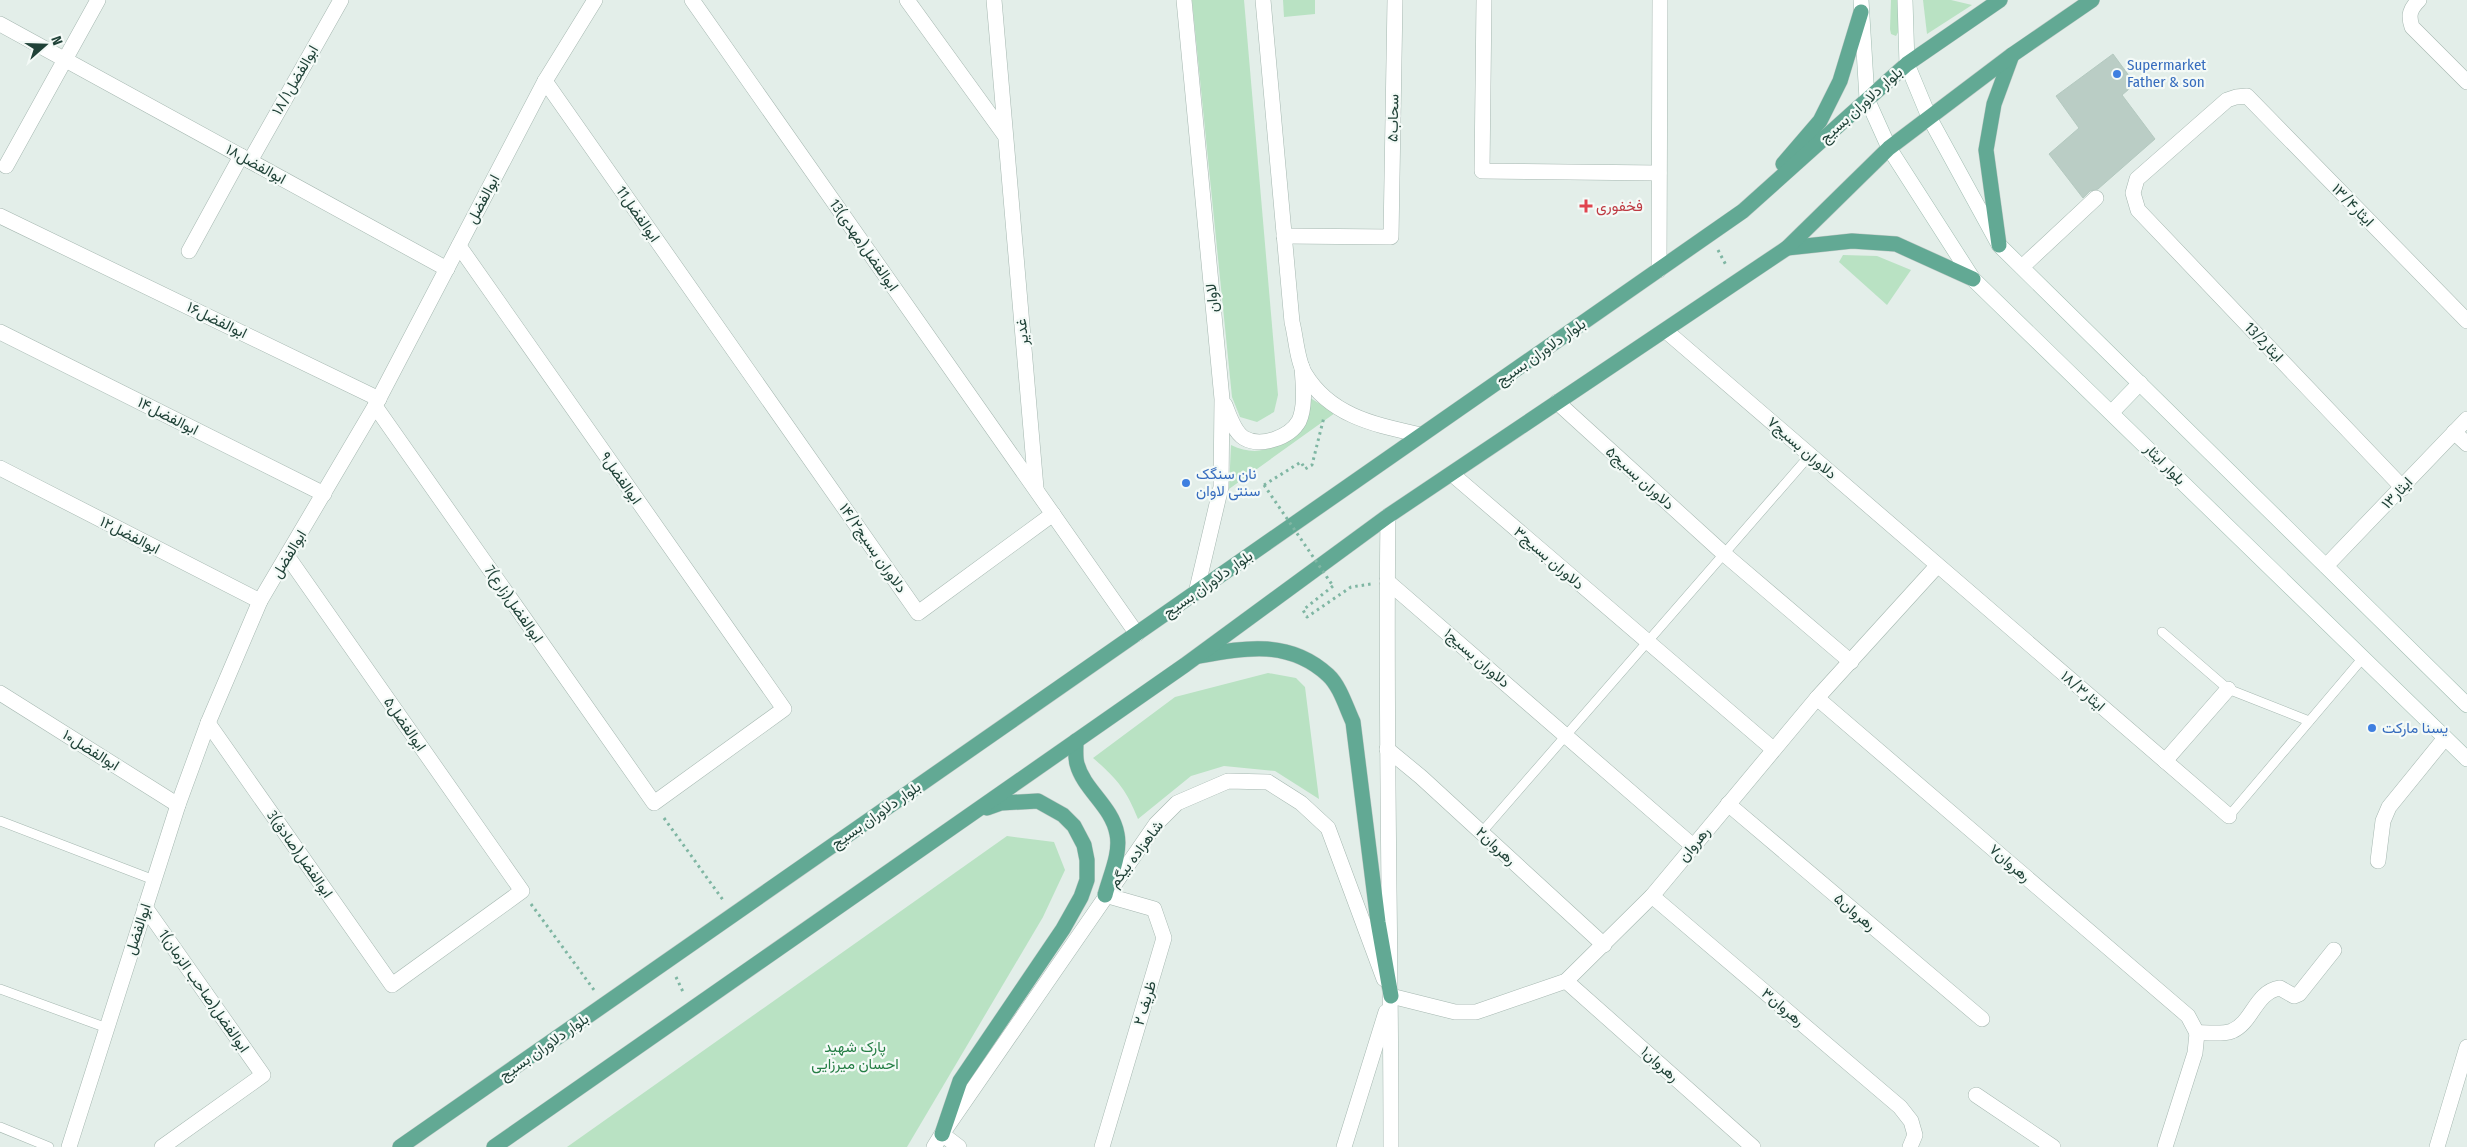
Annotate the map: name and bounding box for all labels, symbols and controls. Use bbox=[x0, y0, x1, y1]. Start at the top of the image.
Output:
north arrow bbox=[20, 20, 70, 70]
text: N bbox=[47, 34, 66, 48]
street label: ابوالفضل۱۸/۱ bbox=[268, 42, 322, 118]
place label: Supermarket Father & son bbox=[2127, 56, 2206, 91]
street label: بلوار دلاوران بسیج bbox=[1816, 63, 1907, 148]
marker: Supermarket Father & son bbox=[2111, 68, 2123, 80]
street label: ۵سحاب bbox=[1384, 94, 1402, 142]
street label: ابوالفضل۱۸ bbox=[223, 140, 289, 188]
street label: ابوالفضل bbox=[463, 171, 503, 227]
street label: ایثار۱۳/۴ bbox=[2328, 180, 2378, 230]
street label: 11ابوالفضل bbox=[612, 183, 664, 245]
street label: 13ابوالفضل(مهدی) bbox=[825, 195, 902, 295]
place label: فخفوری bbox=[1596, 197, 1643, 216]
marker: فخفوری bbox=[1580, 200, 1592, 212]
street label: لاوان bbox=[1202, 283, 1222, 313]
street label: ابوالفضل۱۶ bbox=[184, 298, 250, 342]
street label: بلوار دلاوران بسیج bbox=[1493, 314, 1590, 391]
street label: غدیر bbox=[1012, 318, 1032, 347]
street label: ایثار13/2 bbox=[2241, 318, 2287, 366]
street label: ابوالفضل۱۴ bbox=[135, 393, 201, 439]
street label: دلاوران بسیج۷ bbox=[1762, 413, 1840, 485]
street label: بلوار ایثار bbox=[2140, 439, 2189, 488]
street label: دلاوران بسیج۵ bbox=[1601, 442, 1678, 515]
street label: ابوالفضل۹ bbox=[596, 448, 646, 508]
place label: نان سنگک سنتی لاوان bbox=[1196, 465, 1261, 501]
street label: ایثار۱۳ bbox=[2378, 473, 2416, 513]
marker: نان سنگک سنتی لاوان bbox=[1180, 477, 1192, 489]
street label: ۱۴/۲دلاوران بسیج bbox=[834, 500, 911, 597]
street label: ابوالفضل۱۲ bbox=[97, 512, 163, 558]
street label: دلاوران بسیج۳ bbox=[1509, 523, 1588, 595]
street label: ابوالفضل bbox=[268, 527, 310, 581]
street label: بلوار دلاوران بسیج bbox=[1160, 546, 1257, 623]
street label: 7ابوالفضل(زارع) bbox=[479, 562, 547, 647]
street label: دلاوران بسیج۱ bbox=[1439, 624, 1514, 693]
street label: ایثار۱۸/۳ bbox=[2057, 667, 2109, 715]
street label: ابوالفضل۵ bbox=[380, 694, 430, 754]
place label: یسنا مارکت bbox=[2382, 719, 2448, 737]
marker: یسنا مارکت bbox=[2366, 722, 2378, 734]
street label: ابوالفضل۱۰ bbox=[59, 726, 123, 774]
street label: بلوار دلاوران بسیج bbox=[828, 777, 925, 854]
street label: 3ابوالفضل(صادق) bbox=[263, 807, 337, 901]
street label: شاهزاده بیگم bbox=[1105, 817, 1168, 892]
street label: رهروان۲ bbox=[1472, 823, 1520, 869]
street label: رهروان bbox=[1674, 823, 1714, 865]
street label: رهروان۷ bbox=[1986, 840, 2034, 886]
street label: رهروان۵ bbox=[1830, 889, 1880, 935]
street label: ابوالفضل bbox=[121, 901, 155, 957]
street label: 1ابوالفضل(صاحب الزمان) bbox=[155, 926, 253, 1056]
street label: ظریف ۲ bbox=[1130, 978, 1160, 1027]
street label: رهروان۳ bbox=[1758, 984, 1808, 1030]
street label: بلوار دلاوران بسیج bbox=[496, 1009, 593, 1086]
park label: پارک شهید احسان میرزایی bbox=[811, 1038, 899, 1074]
street label: رهروان۱ bbox=[1637, 1042, 1683, 1086]

